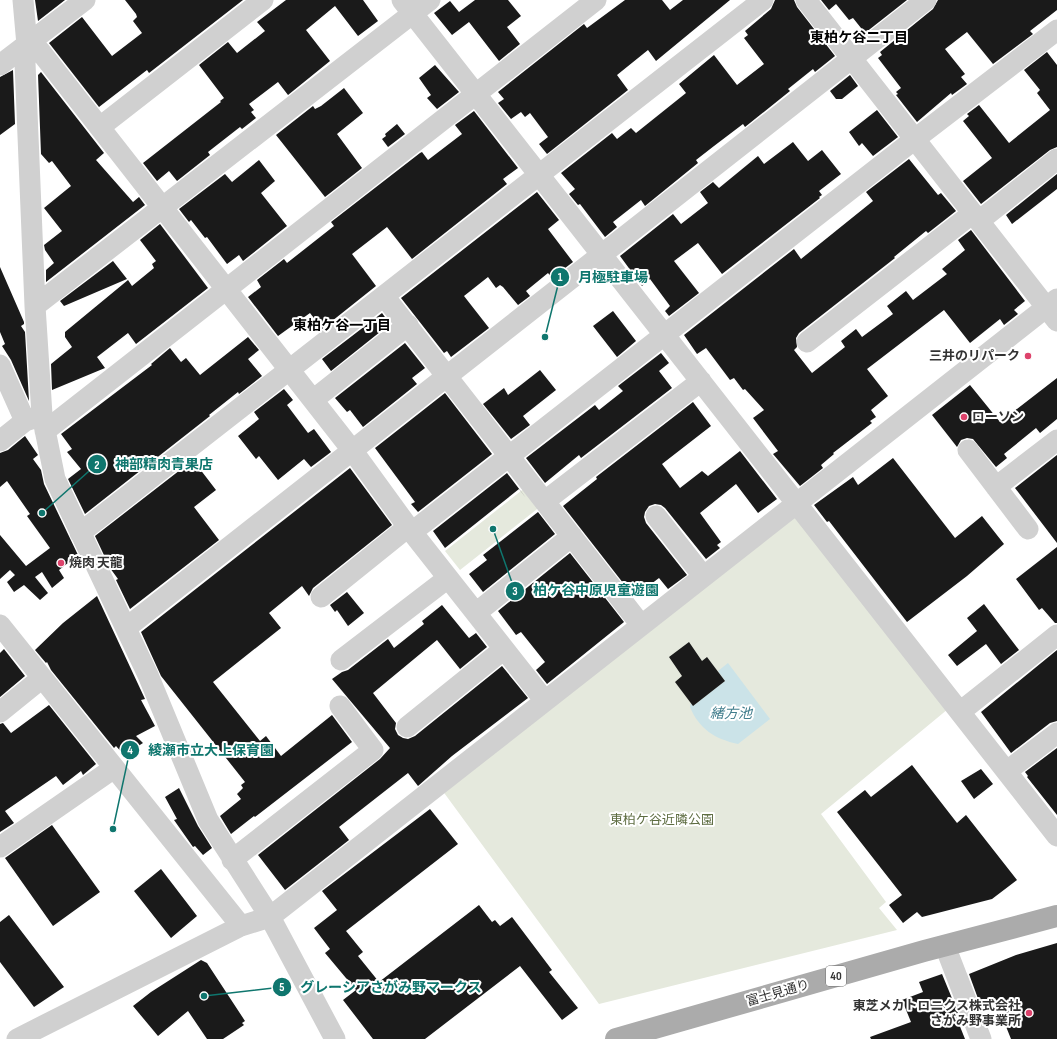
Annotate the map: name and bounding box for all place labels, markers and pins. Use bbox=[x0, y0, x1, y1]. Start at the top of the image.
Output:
callout: 月極駐車場 bbox=[550, 264, 656, 290]
place label: 三井のリパーク bbox=[929, 348, 1020, 364]
marker: 三井のリパーク bbox=[1023, 351, 1033, 361]
place label: ローソン bbox=[972, 409, 1024, 425]
marker: ローソン bbox=[959, 412, 969, 422]
callout: 神部精肉青果店 bbox=[87, 451, 221, 477]
place label: 焼肉 天龍 bbox=[69, 555, 123, 571]
marker: 焼肉 天龍 bbox=[56, 558, 66, 568]
callout: 柏ケ谷中原児童遊園 bbox=[505, 578, 667, 604]
callout: 綾瀬市立大上保育園 bbox=[120, 737, 282, 763]
callout: グレーシアさがみ野マークス bbox=[272, 974, 490, 1000]
place label: 東芝メカトロニクス株式会社 さがみ野事業所 bbox=[852, 998, 1021, 1029]
marker: 東芝メカトロニクス株式会社 さがみ野事業所 bbox=[1024, 1008, 1034, 1018]

